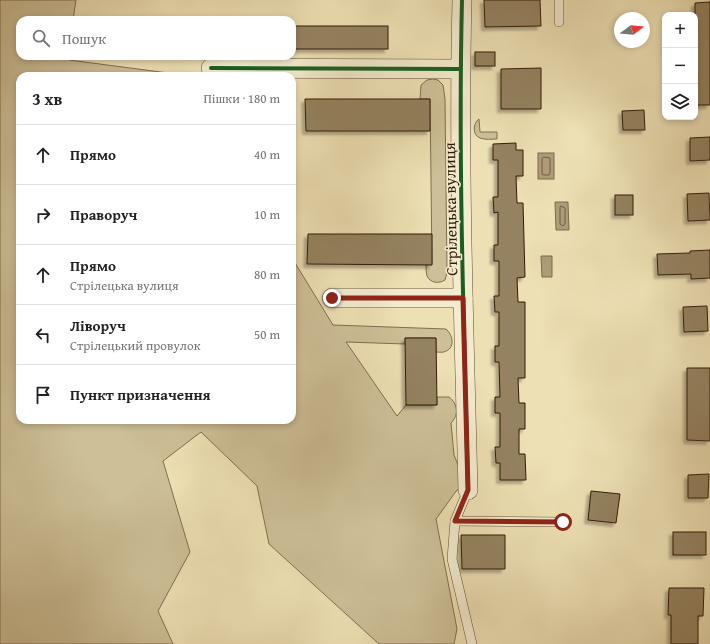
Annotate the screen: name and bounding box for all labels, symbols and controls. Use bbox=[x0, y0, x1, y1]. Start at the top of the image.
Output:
north arrow bbox=[614, 12, 650, 48]
map controls bbox=[662, 12, 698, 120]
button: + bbox=[662, 12, 698, 48]
search box bbox=[16, 16, 296, 60]
icon: search bbox=[30, 27, 52, 49]
text: Пошук bbox=[62, 28, 106, 49]
button: − bbox=[662, 48, 698, 84]
button: layers bbox=[662, 84, 698, 120]
text: 3 хв bbox=[32, 86, 62, 111]
text: Пішки · 180 m bbox=[203, 89, 280, 108]
street label: Стрілецька вулиця bbox=[437, 142, 463, 276]
icon: ahead bbox=[32, 144, 54, 166]
text: Прямо bbox=[70, 144, 116, 165]
text: 40 m bbox=[254, 145, 280, 164]
icon: right bbox=[32, 204, 54, 226]
text: Праворуч bbox=[70, 204, 137, 225]
text: 10 m bbox=[254, 205, 280, 224]
text: Прямо bbox=[70, 255, 116, 276]
icon: ahead bbox=[32, 264, 54, 286]
text: 80 m bbox=[254, 265, 280, 284]
text: Стрілецька вулиця bbox=[70, 276, 178, 295]
route end bbox=[323, 289, 341, 307]
text: Ліворуч bbox=[70, 315, 126, 336]
icon: left bbox=[32, 324, 54, 346]
text: 50 m bbox=[254, 325, 280, 344]
text: Стрілецький провулок bbox=[70, 336, 200, 355]
icon: arrive bbox=[32, 384, 54, 406]
text: Пункт призначення bbox=[70, 384, 211, 405]
route start bbox=[554, 513, 572, 531]

